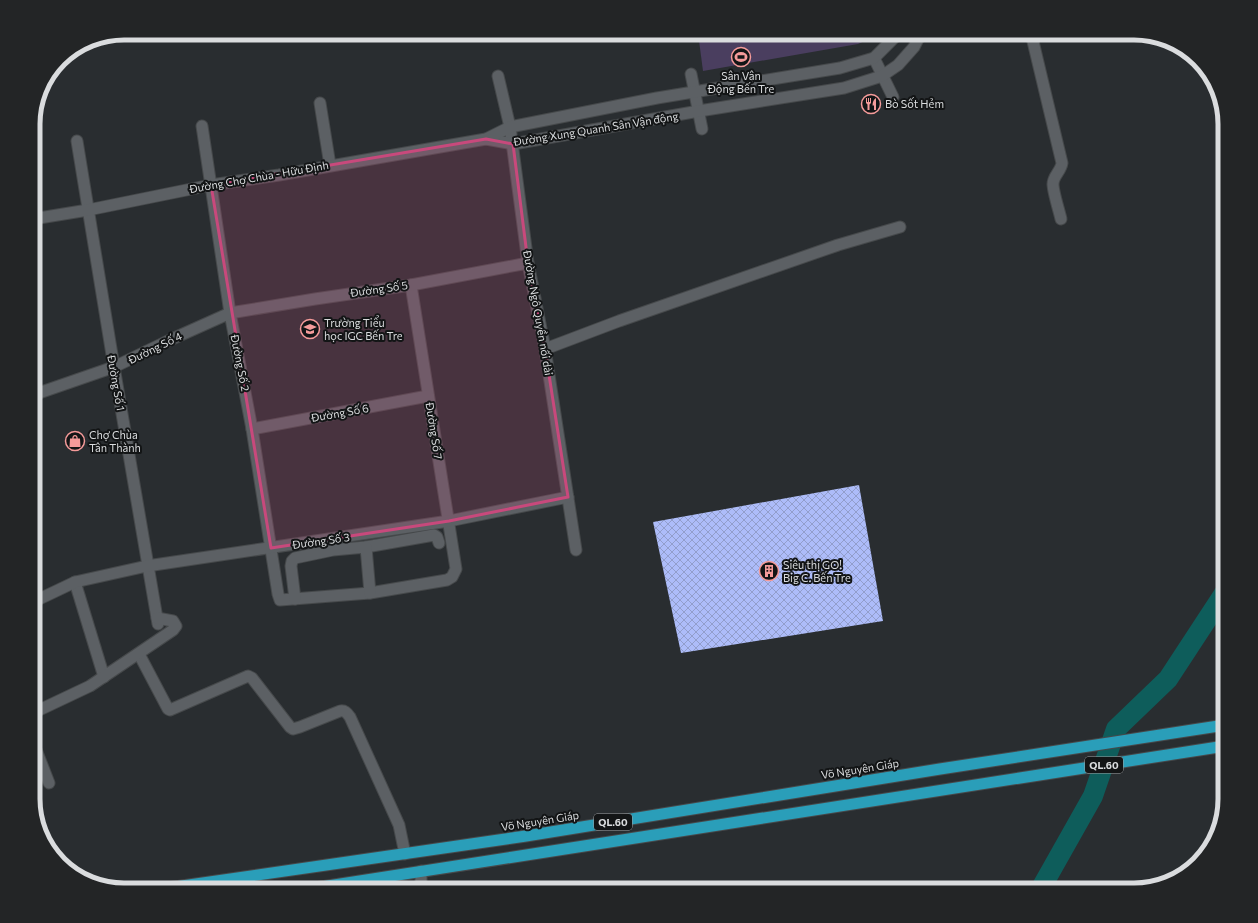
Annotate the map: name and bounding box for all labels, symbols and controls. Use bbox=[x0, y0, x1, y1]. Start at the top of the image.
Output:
sports icon: Sân Vận Động Bến Tre bbox=[730, 46, 752, 68]
place label: Sân Vận Động Bến Tre bbox=[707, 69, 774, 95]
restaurant icon: Bò Sốt Hẻm bbox=[860, 93, 882, 115]
place label: Bò Sốt Hẻm bbox=[885, 97, 944, 110]
street label: Đường Xung Quanh Sân Vận động bbox=[512, 109, 679, 148]
street label: Đường Chợ Chùa - Hữu Định bbox=[187, 158, 329, 195]
street label: Đường Ngô Quyền nối dài bbox=[521, 248, 556, 377]
street label: Đường Số 5 bbox=[348, 278, 408, 299]
place label: Trường Tiểu học IGC Bến Tre bbox=[324, 315, 403, 342]
school or university icon: Trường Tiểu học IGC Bến Tre bbox=[299, 318, 321, 340]
street label: Đường Số 4 bbox=[125, 329, 184, 367]
street label: Đường Số 2 bbox=[228, 332, 252, 392]
street label: Đường Số 1 bbox=[105, 353, 128, 412]
street label: Đường Số 6 bbox=[309, 401, 370, 424]
street label: Đường Số 7 bbox=[423, 401, 445, 460]
place label: Chợ Chùa Tân Thành bbox=[89, 428, 141, 454]
shop icon: Chợ Chùa Tân Thành bbox=[64, 430, 86, 452]
street label: Đường Số 3 bbox=[290, 530, 350, 551]
place label: Siêu thị GO! Big C. Bến Tre bbox=[783, 558, 851, 584]
building icon: Siêu thị GO! Big C. Bến Tre bbox=[758, 560, 780, 582]
street label: Võ Nguyên Giáp bbox=[820, 756, 900, 781]
road number: QL.60 bbox=[1085, 757, 1123, 773]
street label: Võ Nguyên Giáp bbox=[500, 808, 580, 833]
road number: QL.60 bbox=[594, 814, 632, 830]

